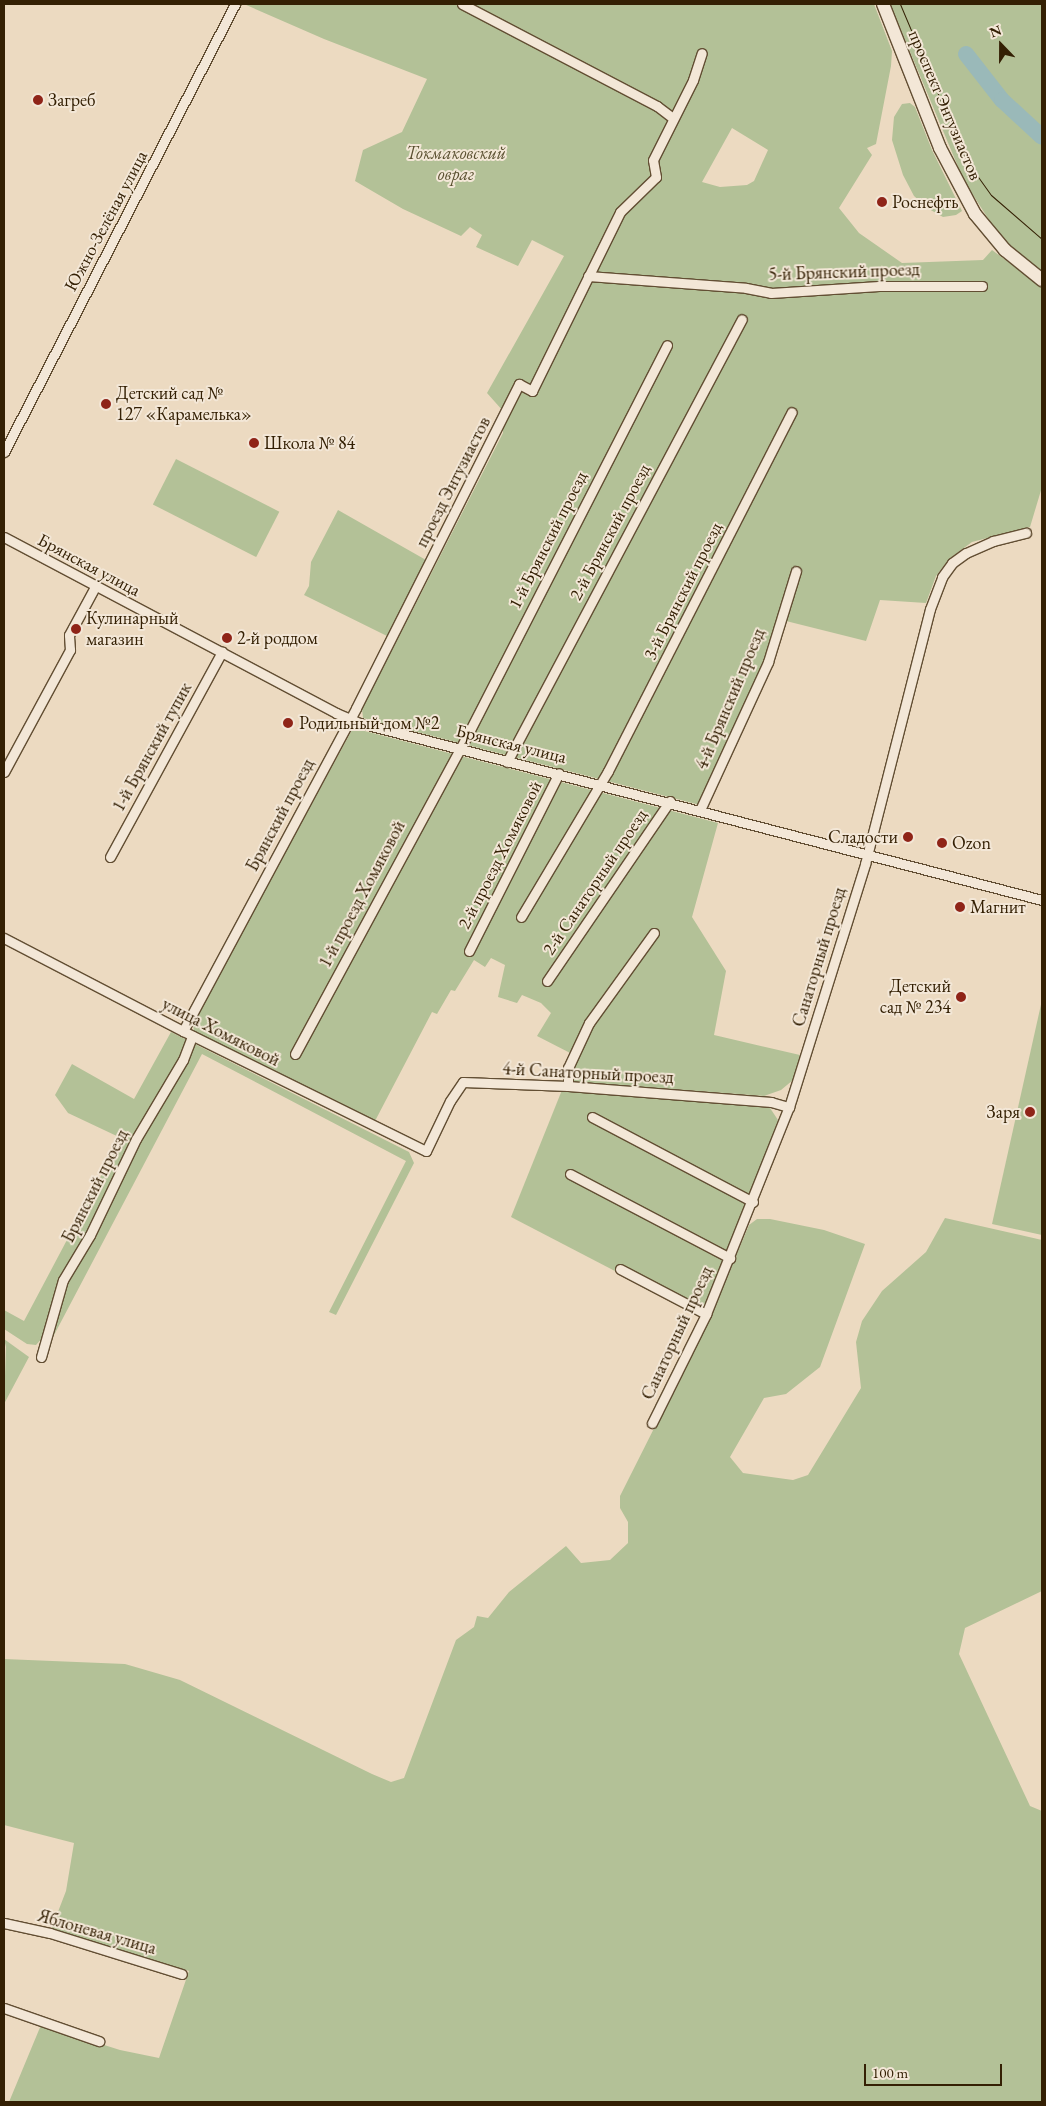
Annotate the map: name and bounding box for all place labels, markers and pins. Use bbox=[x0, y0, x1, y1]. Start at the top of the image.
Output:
place label: Загреб bbox=[48, 89, 96, 111]
marker: Загреб bbox=[32, 94, 44, 106]
place label: Роснефть bbox=[892, 191, 958, 213]
marker: Роснефть bbox=[876, 196, 888, 208]
place label: Детский сад № 127 «Карамелька» bbox=[116, 383, 252, 426]
marker: Детский сад № 127 «Карамелька» bbox=[100, 398, 112, 410]
place label: Школа № 84 bbox=[264, 432, 355, 454]
marker: Школа № 84 bbox=[248, 437, 260, 449]
place label: Кулинарный магазин bbox=[86, 608, 179, 650]
marker: Кулинарный магазин bbox=[70, 623, 82, 635]
place label: 2-й роддом bbox=[237, 627, 318, 649]
marker: 2-й роддом bbox=[221, 632, 233, 644]
place label: Родильный дом №2 bbox=[299, 712, 439, 734]
marker: Родильный дом №2 bbox=[281, 716, 295, 730]
place label: Сладости bbox=[828, 826, 898, 848]
marker: Сладости bbox=[902, 831, 914, 843]
place label: Ozon bbox=[952, 832, 991, 854]
marker: Ozon bbox=[936, 837, 948, 849]
place label: Магнит bbox=[970, 896, 1026, 918]
marker: Магнит bbox=[954, 901, 966, 913]
place label: Детский сад № 234 bbox=[880, 976, 951, 1019]
marker: Детский сад № 234 bbox=[955, 991, 967, 1003]
place label: Заря bbox=[987, 1101, 1020, 1123]
marker: Заря bbox=[1024, 1106, 1036, 1118]

